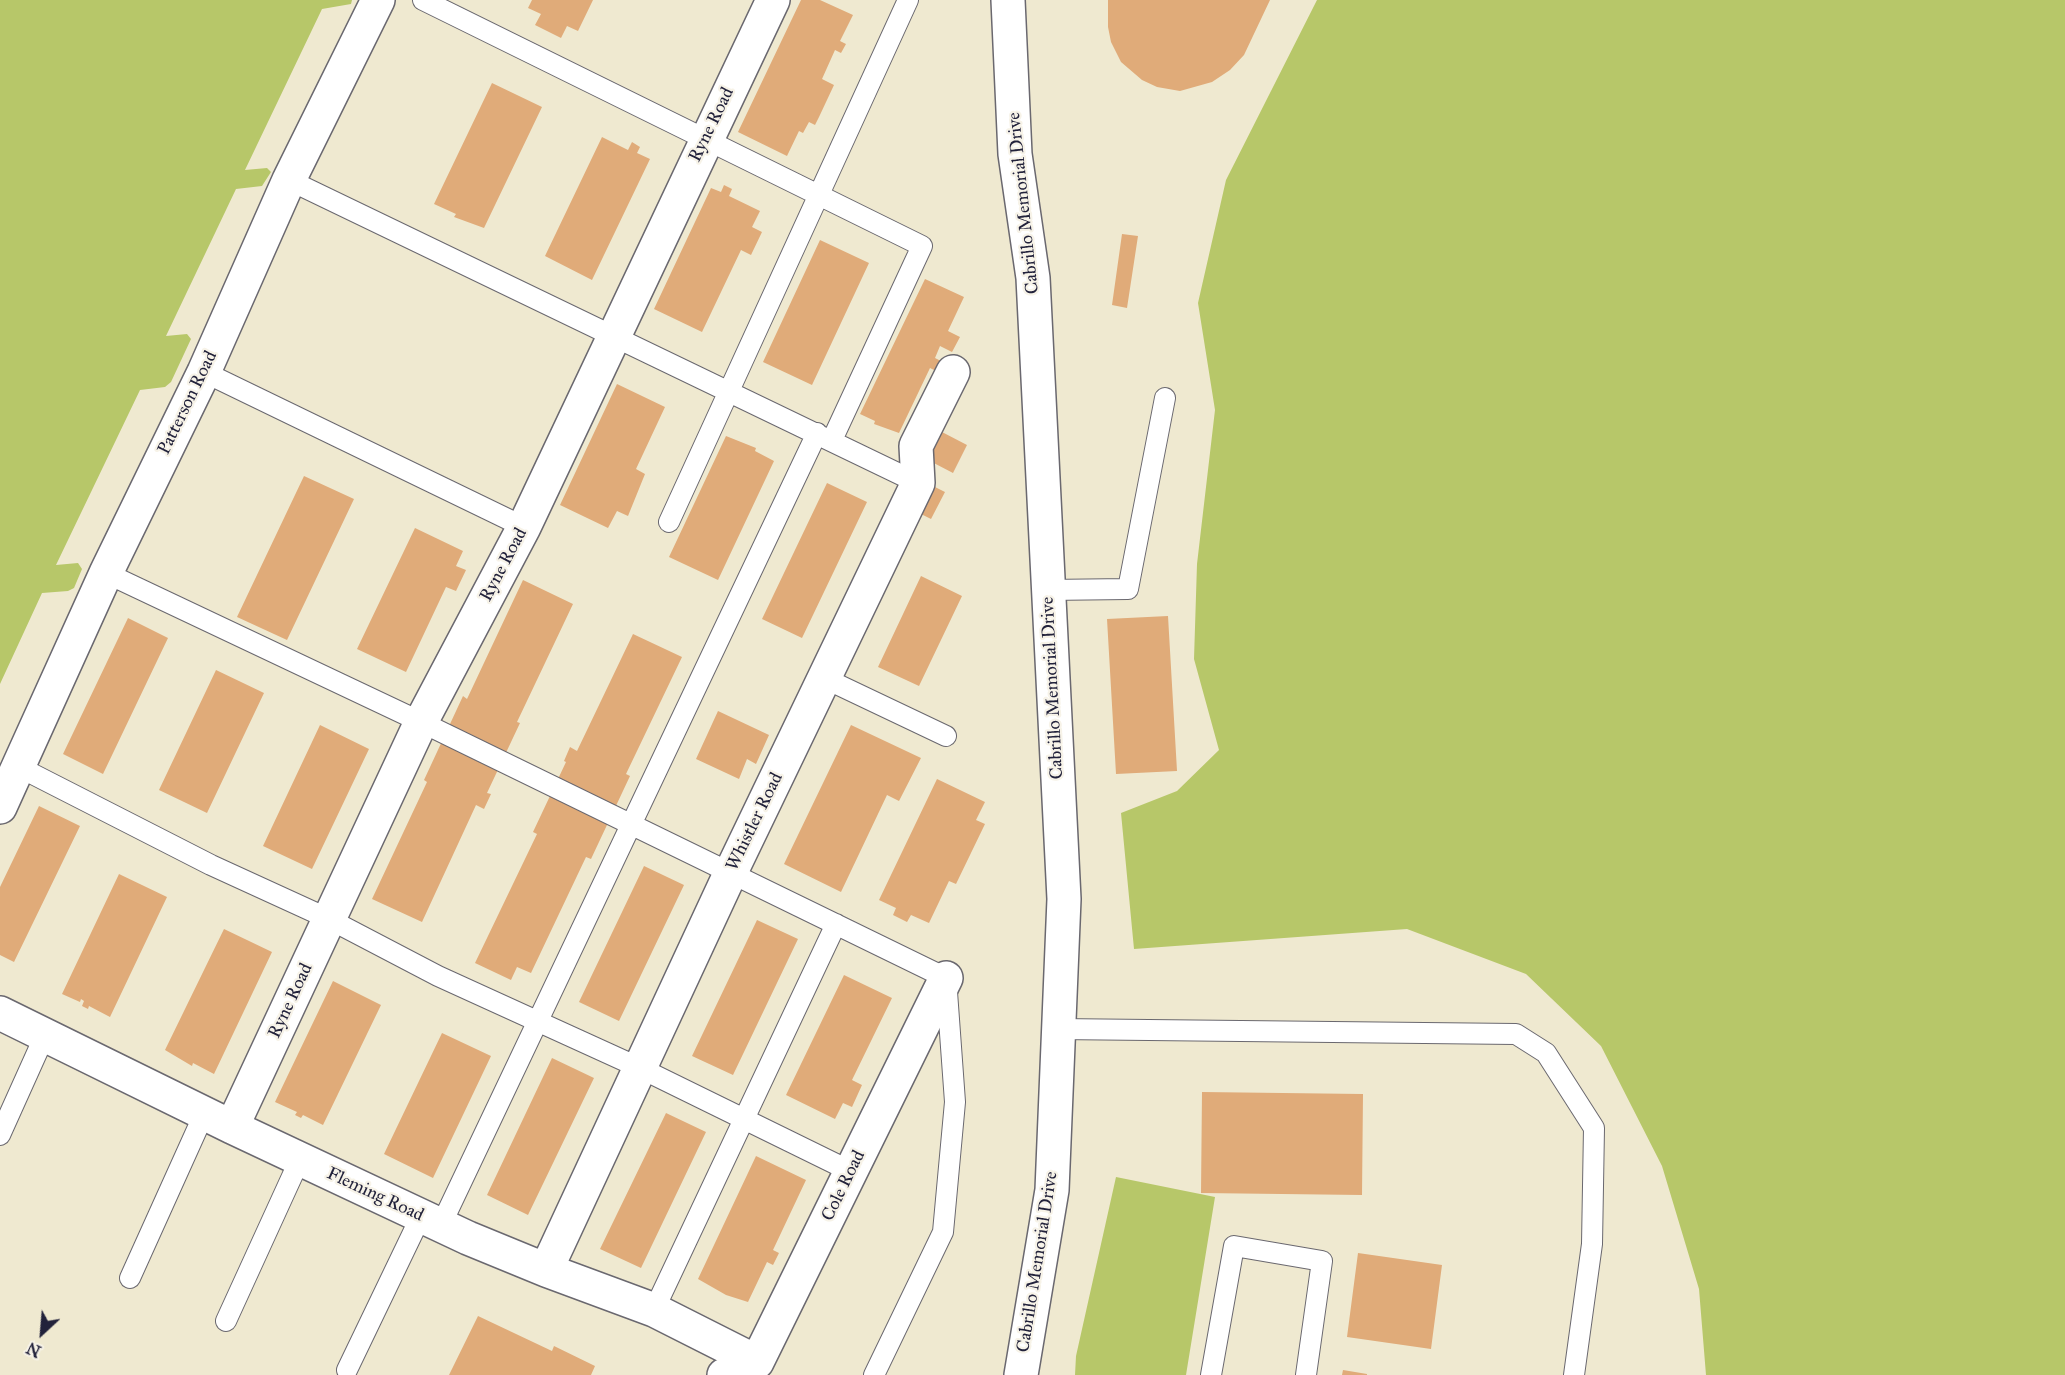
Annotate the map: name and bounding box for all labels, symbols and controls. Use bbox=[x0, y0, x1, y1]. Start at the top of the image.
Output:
street label: Ryne Road bbox=[685, 84, 739, 166]
street label: Cabrillo Memorial Drive bbox=[1004, 111, 1044, 295]
street label: Patterson Road bbox=[154, 348, 222, 458]
street label: Ryne Road bbox=[476, 525, 532, 605]
street label: Cabrillo Memorial Drive bbox=[1037, 596, 1069, 780]
street label: Whistler Road bbox=[722, 769, 788, 875]
street label: Ryne Road bbox=[264, 960, 318, 1042]
street label: Cole Road bbox=[818, 1147, 870, 1225]
street label: Fleming Road bbox=[323, 1163, 427, 1227]
street label: Cabrillo Memorial Drive bbox=[1013, 1170, 1063, 1354]
north arrow bbox=[12, 1303, 72, 1363]
text: N bbox=[24, 1338, 44, 1361]

